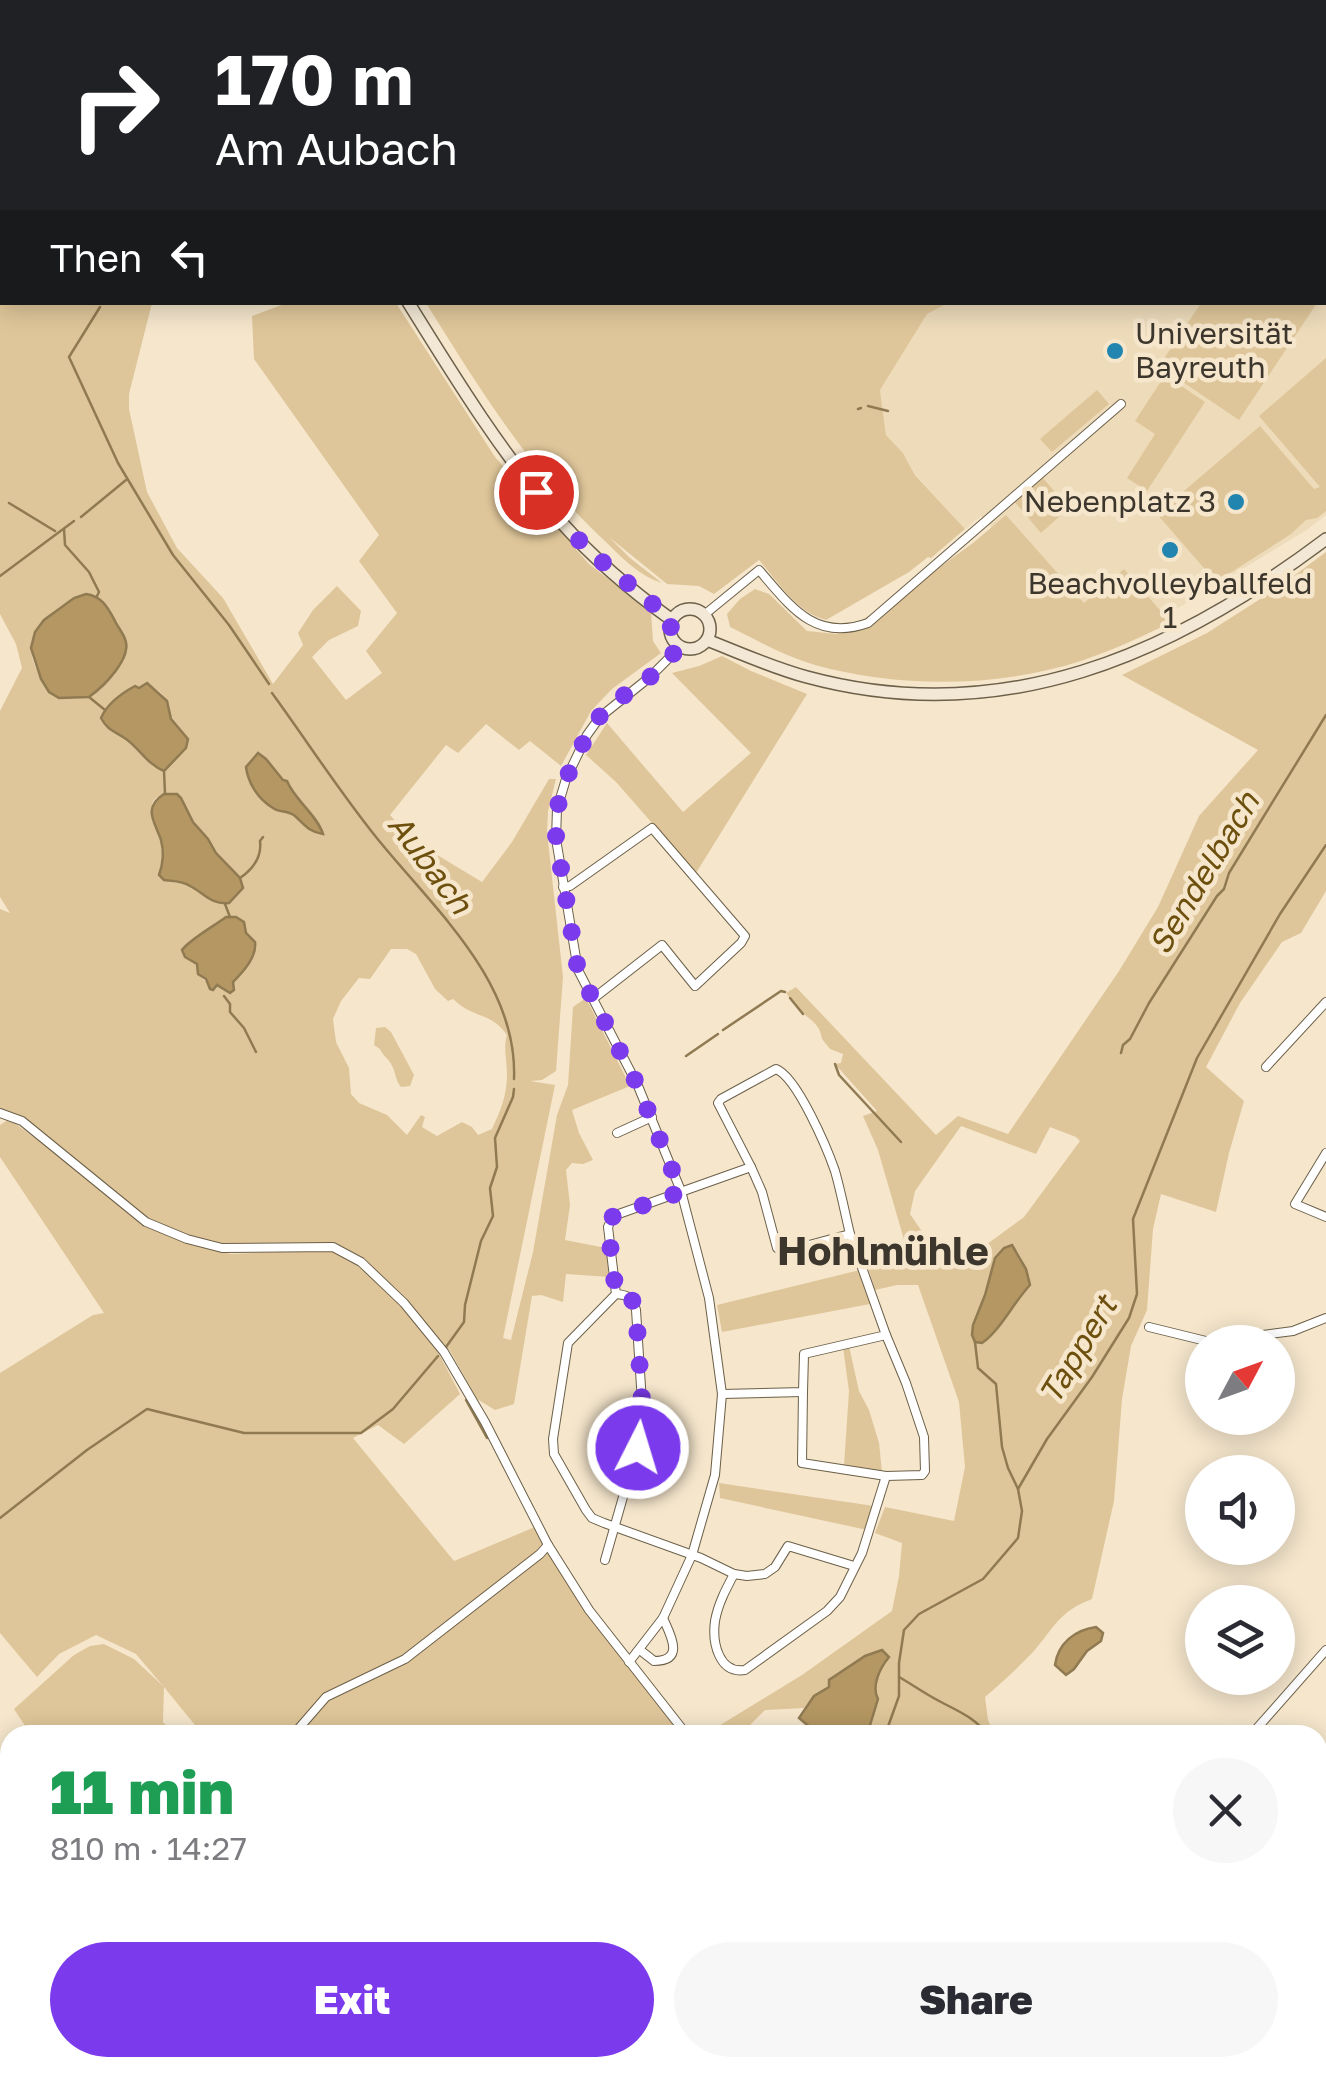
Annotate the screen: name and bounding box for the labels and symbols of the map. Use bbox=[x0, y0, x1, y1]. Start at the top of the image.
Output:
place label: Universität Bayreuth bbox=[1135, 315, 1293, 385]
marker: Universität Bayreuth bbox=[1104, 340, 1126, 362]
pin bbox=[494, 450, 579, 535]
place label: Nebenplatz 3 bbox=[1024, 483, 1216, 519]
marker: Nebenplatz 3 bbox=[1225, 491, 1247, 513]
marker: Beachvolleyballfeld 1 bbox=[1159, 539, 1181, 561]
place label: Beachvolleyballfeld 1 bbox=[1027, 565, 1313, 635]
water label: Sendelbach bbox=[1140, 784, 1267, 960]
water label: Aubach bbox=[381, 806, 481, 922]
district label: Hohlmühle bbox=[777, 1226, 989, 1274]
water label: Tappert bbox=[1030, 1286, 1126, 1410]
north arrow bbox=[1185, 1325, 1295, 1435]
position arrow bbox=[586, 1396, 690, 1500]

